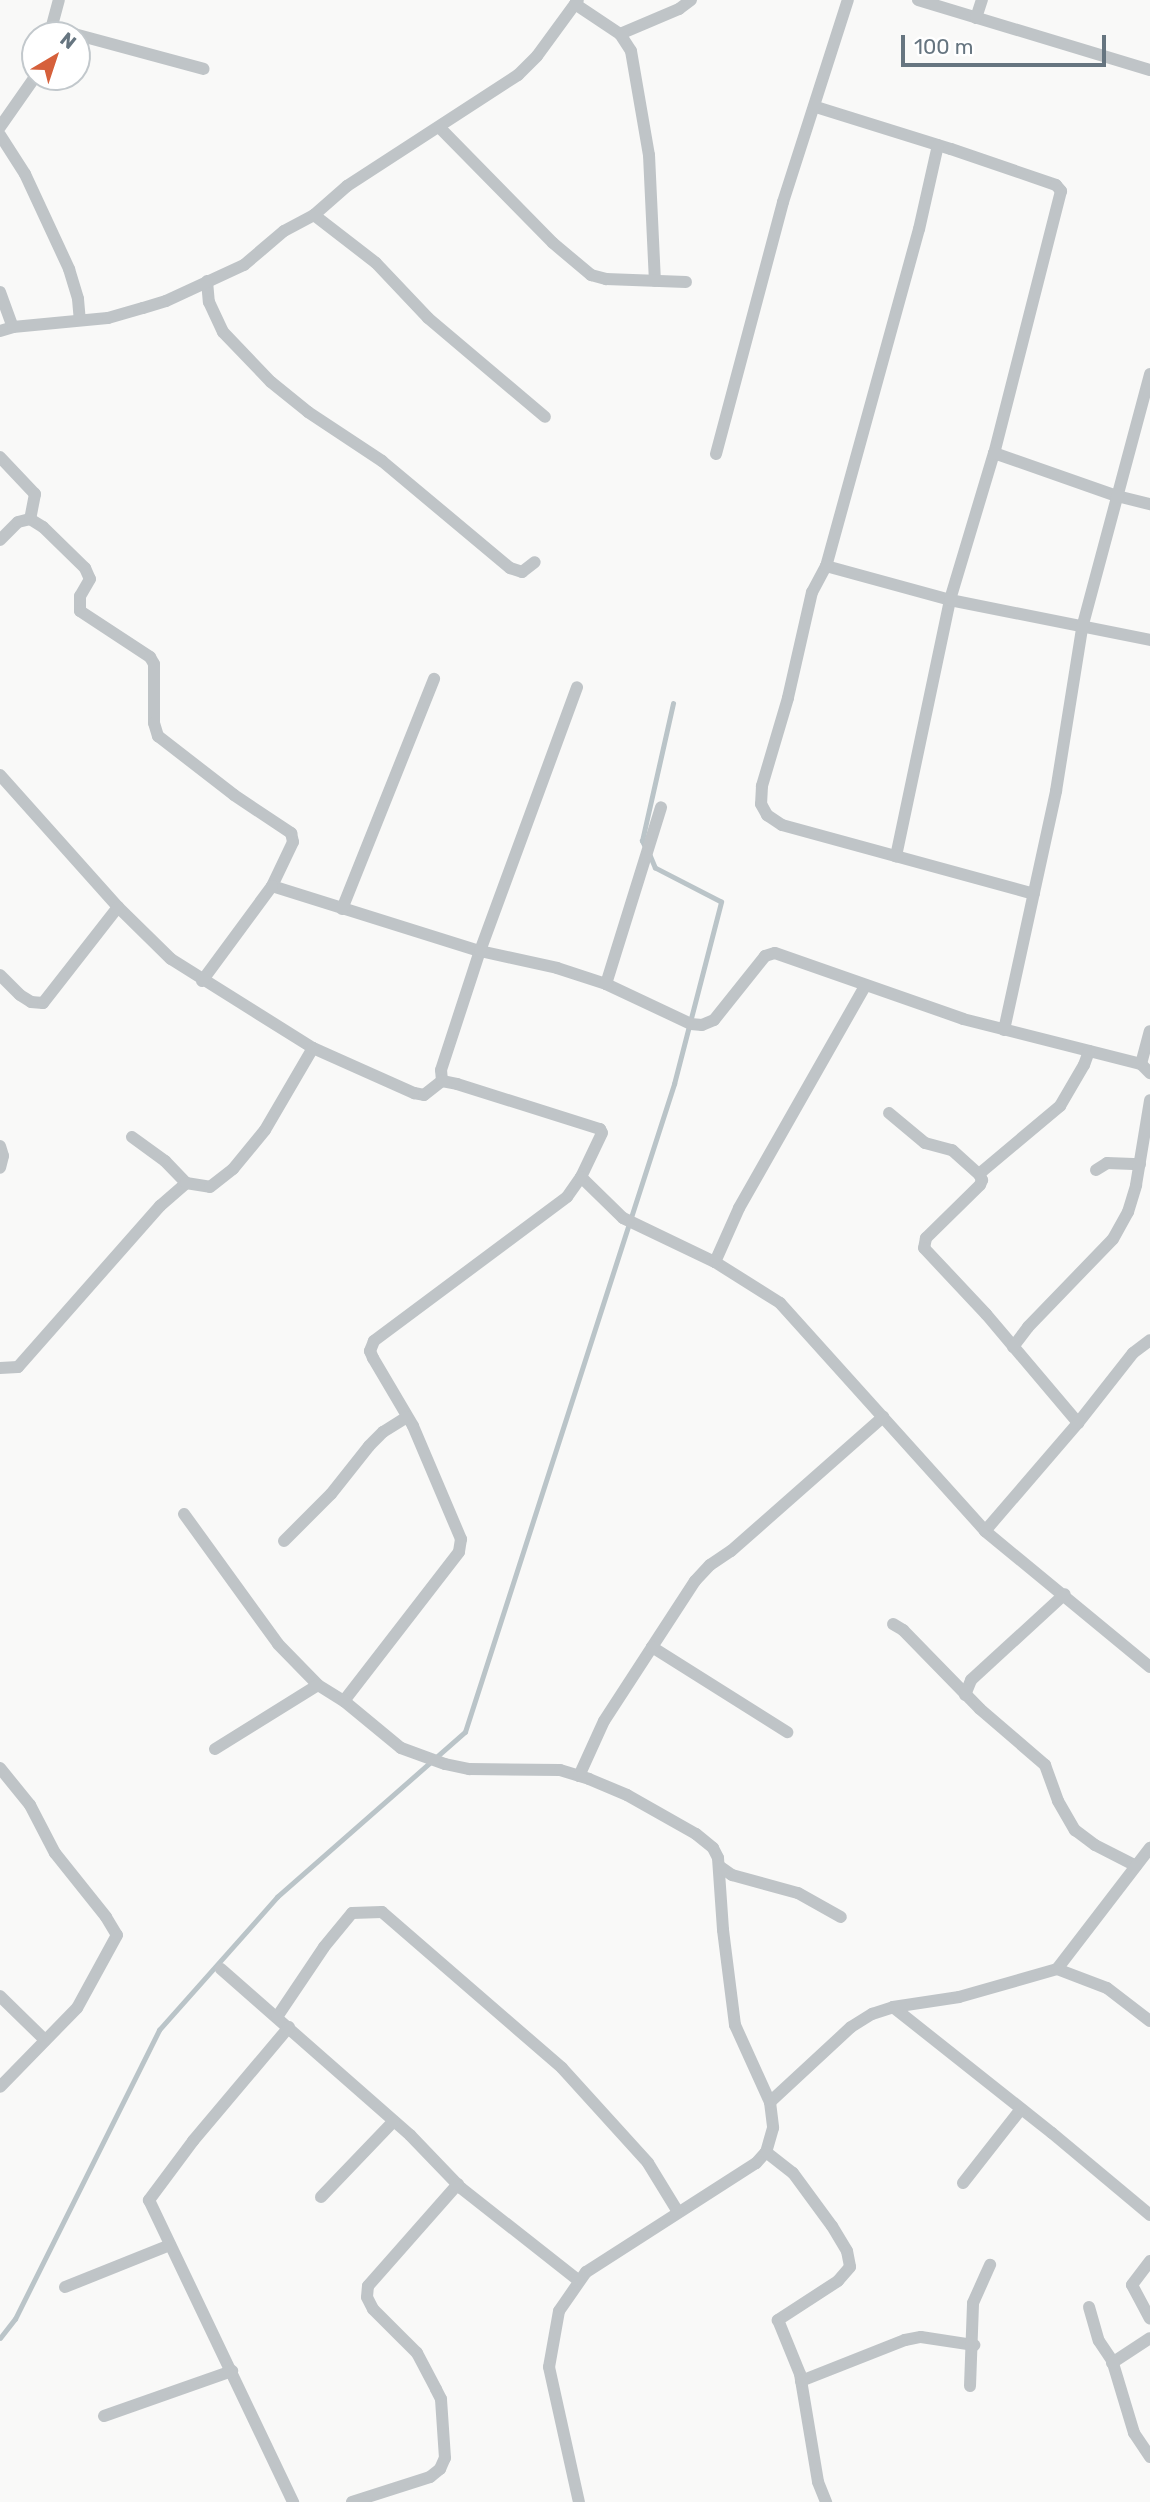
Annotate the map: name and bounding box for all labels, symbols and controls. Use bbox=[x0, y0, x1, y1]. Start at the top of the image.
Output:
north arrow bbox=[21, 21, 91, 91]
scale bar bbox=[905, 21, 1110, 65]
text: N bbox=[56, 28, 81, 54]
text: 100 m bbox=[914, 34, 973, 59]

